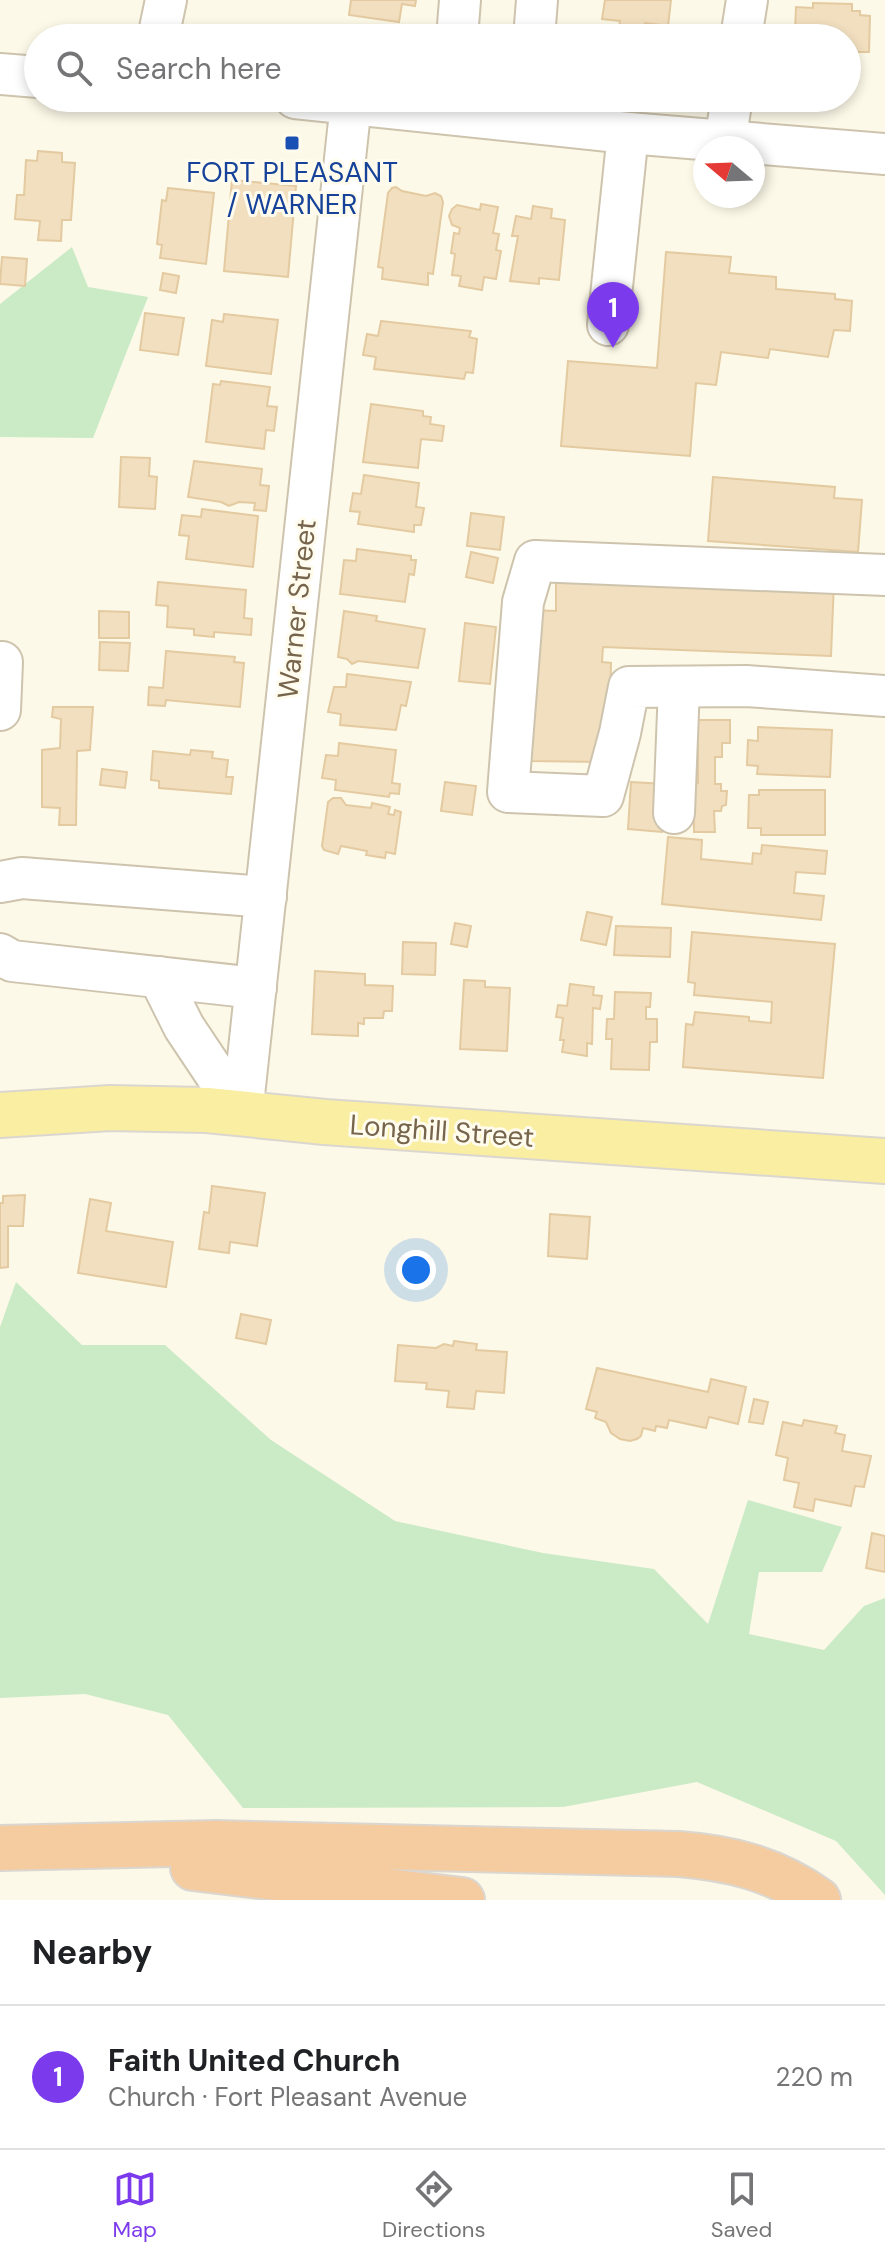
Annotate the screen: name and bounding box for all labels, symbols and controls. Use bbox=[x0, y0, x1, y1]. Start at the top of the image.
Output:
search box bbox=[24, 24, 861, 112]
icon: search bbox=[52, 46, 96, 90]
text: Search here bbox=[116, 49, 282, 88]
marker: FORT PLEASANT / WARNER bbox=[283, 134, 301, 152]
north arrow bbox=[693, 136, 765, 208]
place label: FORT PLEASANT / WARNER bbox=[186, 154, 398, 223]
pin: 1 bbox=[587, 282, 639, 348]
street label: Warner Street bbox=[269, 517, 325, 701]
street label: Longhill Street bbox=[349, 1106, 535, 1156]
your location bbox=[396, 1250, 436, 1290]
text: Nearby bbox=[32, 1930, 152, 1975]
text: Faith United Church bbox=[108, 2041, 400, 2080]
text: 1 bbox=[53, 2060, 63, 2094]
text: 220 m bbox=[775, 2060, 853, 2094]
text: Church · Fort Pleasant Avenue bbox=[108, 2080, 467, 2114]
tab: Map bbox=[113, 2167, 157, 2244]
tab: Directions bbox=[382, 2167, 486, 2244]
tab: Saved bbox=[711, 2167, 772, 2244]

